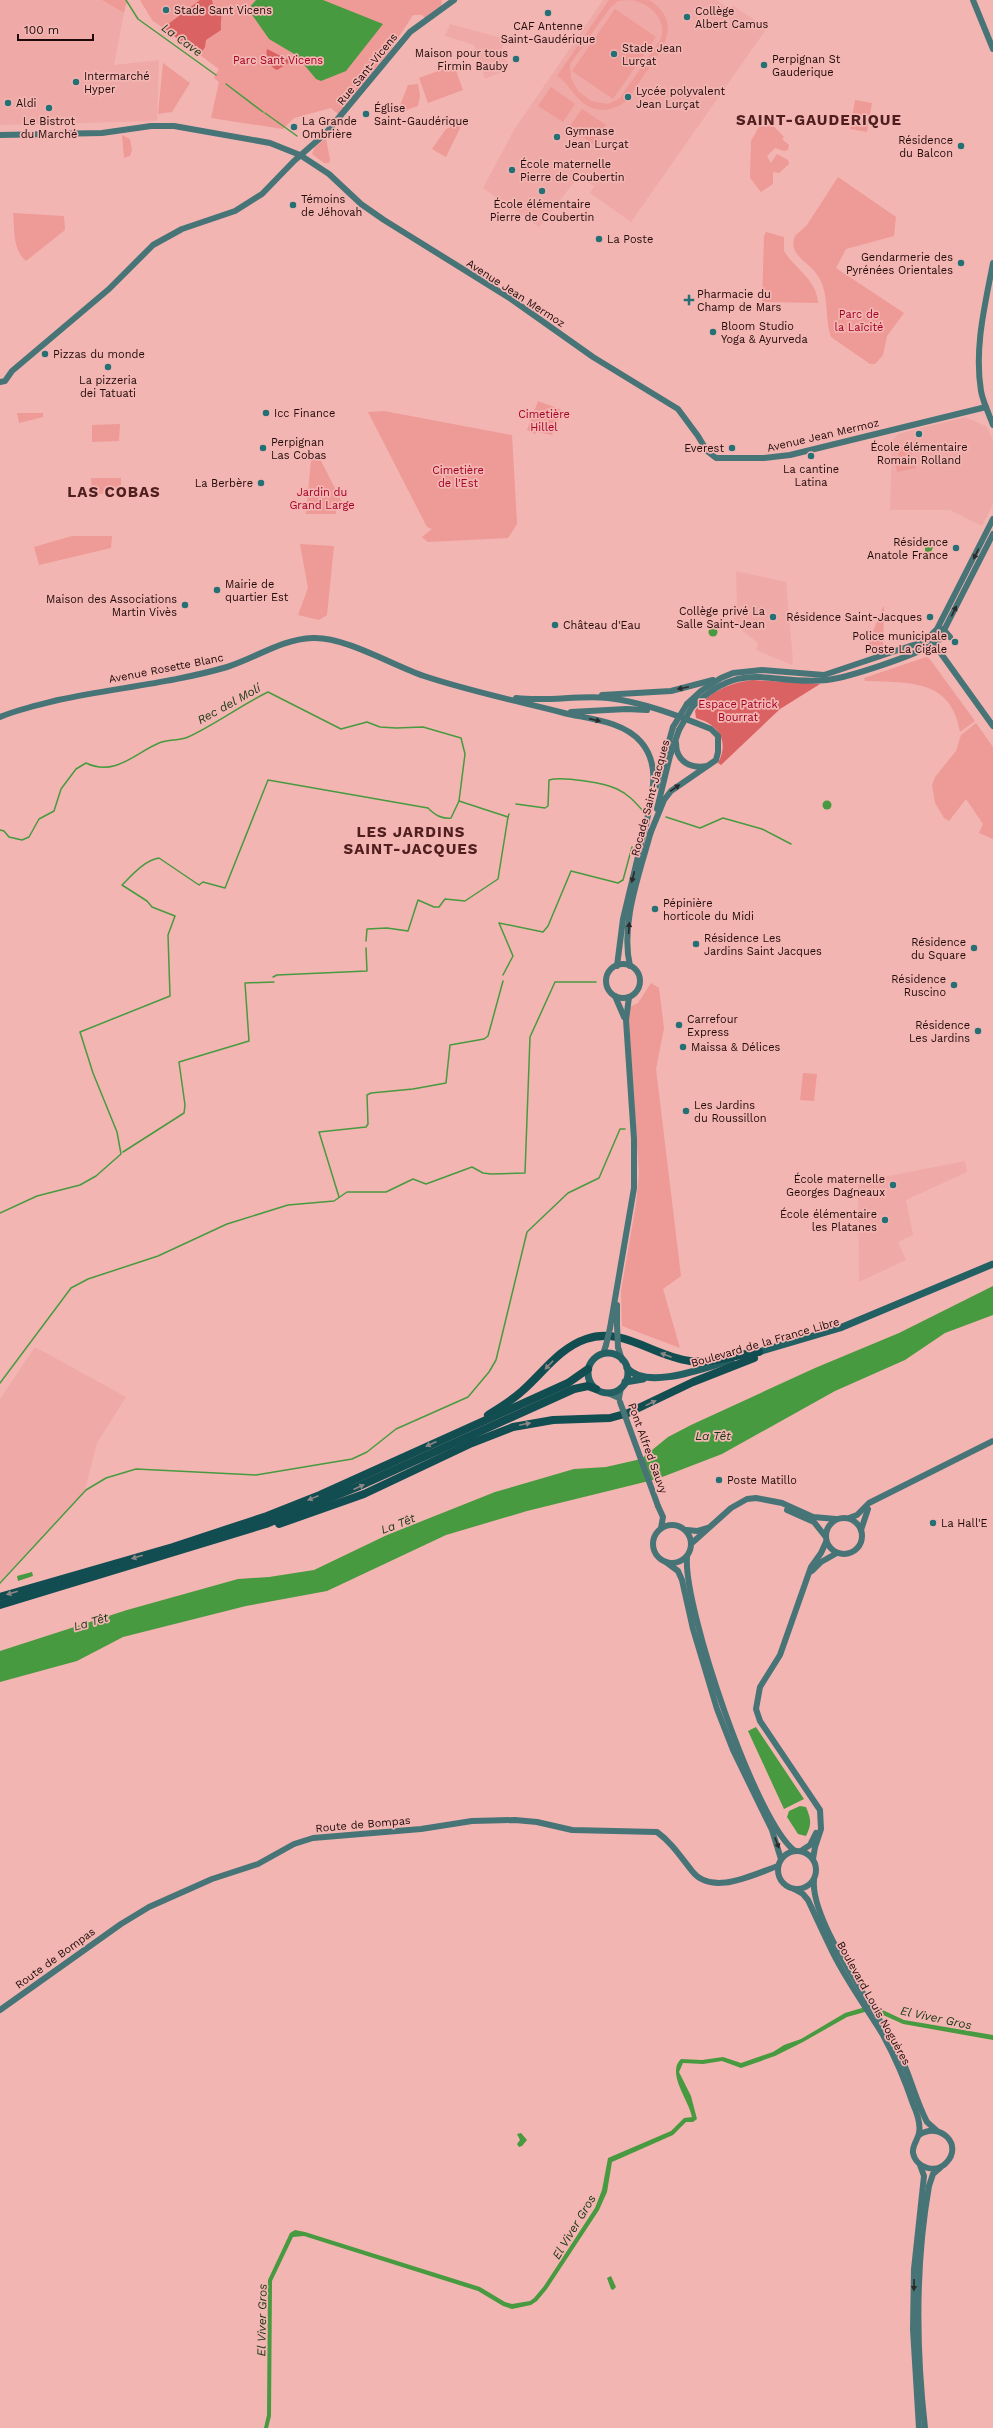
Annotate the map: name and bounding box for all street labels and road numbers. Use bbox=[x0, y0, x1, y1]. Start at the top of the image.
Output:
street label: Rue Sant-Vicens bbox=[334, 31, 400, 108]
street label: Avenue Jean Mermoz bbox=[464, 257, 567, 330]
street label: Avenue Jean Mermoz bbox=[766, 416, 881, 455]
street label: Avenue Rosette Blanc bbox=[108, 651, 225, 686]
street label: Rocade Saint-Jacques bbox=[629, 738, 672, 858]
street label: Boulevard de la France Libre bbox=[689, 1315, 841, 1370]
street label: Pont Alfred Sauvy bbox=[625, 1401, 670, 1496]
street label: Route de Bompas bbox=[315, 1814, 411, 1835]
street label: Route de Bompas bbox=[13, 1925, 98, 1992]
street label: Boulevard Louis Noguères bbox=[834, 1939, 913, 2067]

